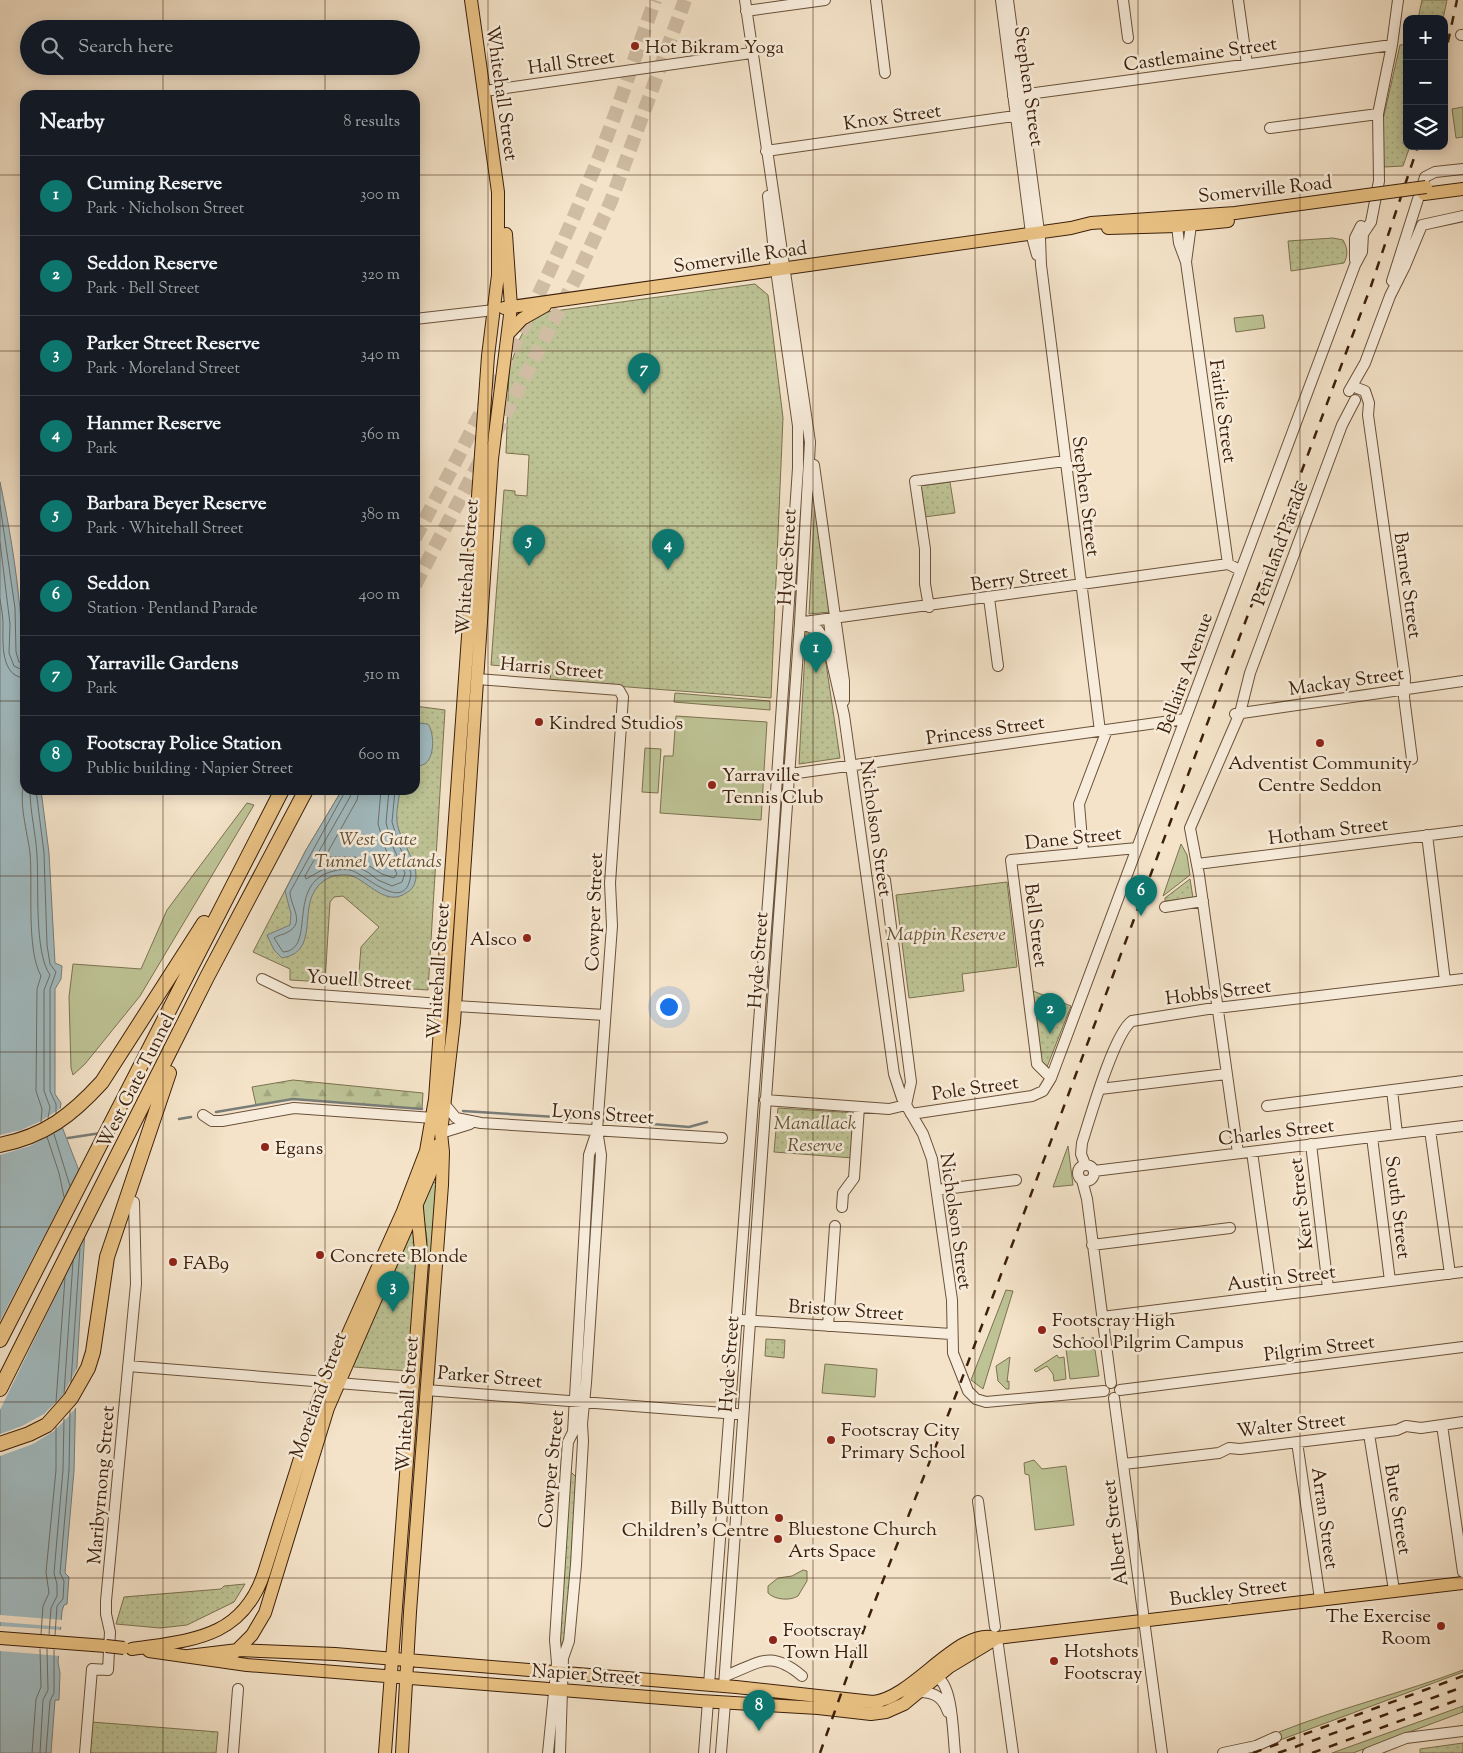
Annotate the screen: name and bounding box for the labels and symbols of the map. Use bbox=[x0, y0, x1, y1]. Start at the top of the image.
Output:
street label: Whitehall Street bbox=[478, 24, 523, 163]
street label: Stephen Street bbox=[1006, 25, 1049, 149]
street label: Castlemaine Street bbox=[1122, 31, 1279, 80]
place label: Hot Bikram Yoga bbox=[645, 35, 784, 62]
marker: Hot Bikram Yoga bbox=[629, 40, 641, 52]
street label: Hall Street bbox=[526, 44, 617, 83]
street label: Knox Street bbox=[842, 98, 944, 139]
street label: Somerville Road bbox=[1197, 170, 1334, 211]
street label: Somerville Road bbox=[672, 236, 809, 281]
pin: 7 bbox=[628, 353, 660, 394]
street label: Fairlie Street bbox=[1201, 358, 1242, 465]
street label: Stephen Street bbox=[1064, 435, 1105, 559]
street label: Pentland Parade bbox=[1246, 478, 1316, 610]
street label: Whitehall Street bbox=[450, 498, 487, 636]
street label: Hyde Street bbox=[772, 508, 805, 606]
pin: 5 bbox=[513, 525, 545, 566]
pin: 4 bbox=[652, 529, 684, 570]
street label: Barnet Street bbox=[1386, 530, 1427, 641]
street label: Berry Street bbox=[969, 559, 1070, 600]
street label: Bellairs Avenue bbox=[1152, 609, 1221, 738]
pin: 1 bbox=[800, 632, 832, 673]
street label: Harris Street bbox=[499, 652, 605, 688]
street label: Mackay Street bbox=[1287, 661, 1406, 704]
street label: Princess Street bbox=[924, 710, 1047, 753]
place label: Kindred Studios bbox=[549, 711, 683, 738]
marker: Kindred Studios bbox=[533, 716, 545, 728]
marker: Adventist Community Centre Seddon bbox=[1314, 737, 1326, 749]
place label: Adventist Community Centre Seddon bbox=[1228, 751, 1413, 800]
street label: Nicholson Street bbox=[852, 758, 898, 899]
place label: Yarraville Tennis Club bbox=[722, 763, 824, 812]
marker: Yarraville Tennis Club bbox=[706, 779, 718, 791]
street label: Hotham Street bbox=[1267, 812, 1390, 853]
street label: Dane Street bbox=[1024, 821, 1123, 858]
park label: West Gate Tunnel Wetlands bbox=[314, 827, 442, 876]
street label: Cowper Street bbox=[580, 852, 611, 972]
pin: 6 bbox=[1125, 875, 1157, 916]
street label: Bell Street bbox=[1016, 882, 1053, 969]
street label: Whitehall Street bbox=[421, 902, 458, 1040]
street label: Hyde Street bbox=[743, 911, 776, 1009]
park label: Mappin Reserve bbox=[886, 922, 1006, 949]
place label: Alsco bbox=[470, 927, 517, 954]
marker: Alsco bbox=[521, 932, 533, 944]
street label: Youell Street bbox=[305, 964, 413, 999]
street label: Hobbs Street bbox=[1164, 974, 1273, 1013]
pin: 2 bbox=[1034, 993, 1066, 1034]
your location bbox=[656, 994, 682, 1020]
street label: West Gate Tunnel bbox=[91, 1009, 183, 1153]
street label: Pole Street bbox=[930, 1070, 1021, 1109]
street label: Lyons Street bbox=[551, 1098, 655, 1133]
park label: Manallack Reserve bbox=[774, 1111, 857, 1160]
street label: Charles Street bbox=[1217, 1113, 1336, 1154]
place label: Egans bbox=[275, 1136, 323, 1163]
marker: Egans bbox=[259, 1141, 271, 1153]
street label: Nicholson Street bbox=[932, 1151, 978, 1292]
street label: South Street bbox=[1377, 1154, 1416, 1261]
street label: Kent Street bbox=[1283, 1156, 1322, 1251]
place label: Concrete Blonde bbox=[330, 1244, 468, 1271]
marker: Concrete Blonde bbox=[314, 1249, 326, 1261]
place label: FAB9 bbox=[183, 1251, 229, 1278]
marker: FAB9 bbox=[167, 1256, 179, 1268]
street label: Austin Street bbox=[1225, 1259, 1338, 1300]
pin: 3 bbox=[377, 1271, 409, 1312]
street label: Bristow Street bbox=[787, 1294, 905, 1329]
place label: Footscray High School Pilgrim Campus bbox=[1052, 1308, 1244, 1357]
street label: Hyde Street bbox=[714, 1315, 747, 1413]
marker: Footscray High School Pilgrim Campus bbox=[1036, 1324, 1048, 1336]
street label: Moreland Street bbox=[284, 1329, 355, 1463]
street label: Pilgrim Street bbox=[1262, 1329, 1377, 1370]
street label: Whitehall Street bbox=[390, 1335, 427, 1473]
street label: Parker Street bbox=[436, 1360, 544, 1397]
street label: Maribyrnong Street bbox=[82, 1404, 123, 1566]
street label: Walter Street bbox=[1235, 1407, 1348, 1446]
street label: Cowper Street bbox=[533, 1408, 572, 1530]
place label: Footscray City Primary School bbox=[841, 1418, 966, 1467]
marker: Footscray City Primary School bbox=[825, 1434, 837, 1446]
street label: Bute Street bbox=[1376, 1462, 1417, 1557]
street label: Arran Street bbox=[1303, 1466, 1344, 1571]
street label: Albert Street bbox=[1097, 1478, 1136, 1587]
place label: Billy Button Children's Centre bbox=[622, 1496, 769, 1545]
marker: Billy Button Children's Centre bbox=[773, 1512, 785, 1524]
place label: Bluestone Church Arts Space bbox=[788, 1517, 937, 1566]
marker: Bluestone Church Arts Space bbox=[772, 1533, 784, 1545]
street label: Buckley Street bbox=[1168, 1573, 1289, 1614]
place label: The Exercise Room bbox=[1326, 1604, 1431, 1653]
place label: Footscray Town Hall bbox=[783, 1618, 868, 1667]
marker: The Exercise Room bbox=[1435, 1620, 1447, 1632]
marker: Footscray Town Hall bbox=[767, 1634, 779, 1646]
place label: Hotshots Footscray bbox=[1064, 1639, 1143, 1688]
marker: Hotshots Footscray bbox=[1048, 1655, 1060, 1667]
street label: Napier Street bbox=[531, 1658, 641, 1693]
pin: 8 bbox=[743, 1690, 775, 1731]

